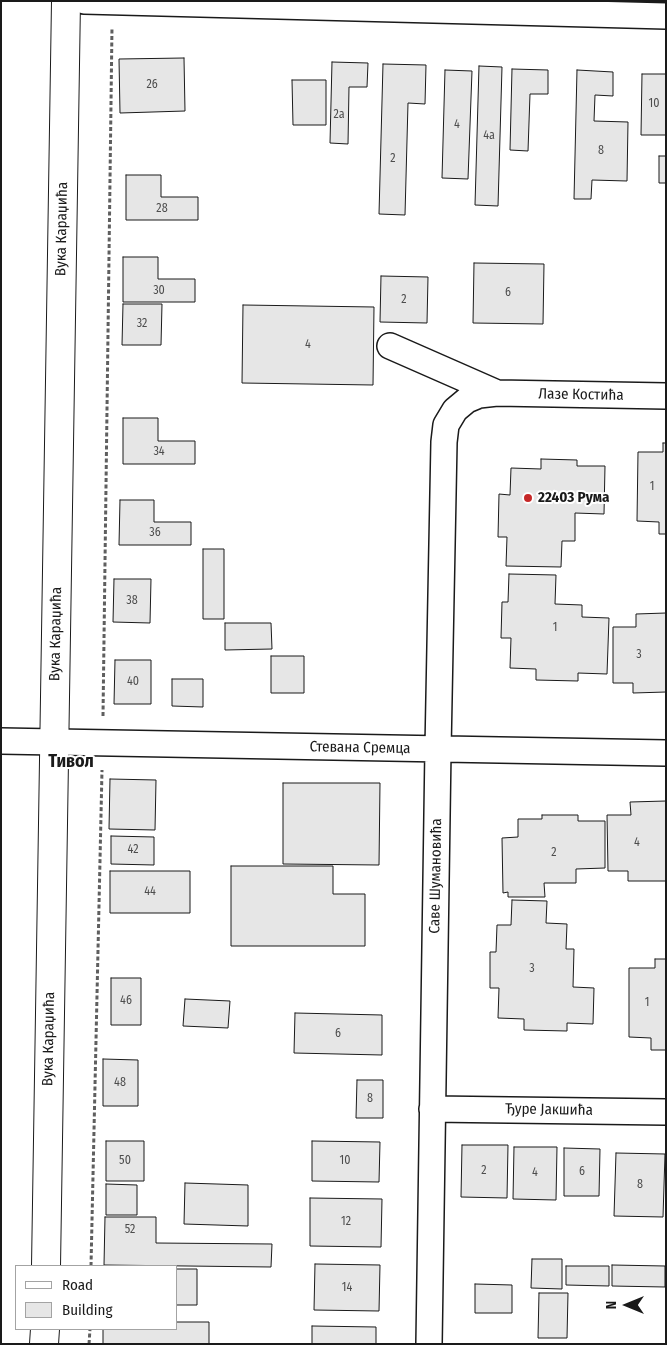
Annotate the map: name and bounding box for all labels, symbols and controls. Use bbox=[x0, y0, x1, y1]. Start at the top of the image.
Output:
house number: 26 bbox=[146, 78, 158, 92]
house number: 10 bbox=[649, 97, 659, 111]
house number: 2a bbox=[333, 108, 345, 122]
house number: 4 bbox=[454, 118, 460, 132]
house number: 4a bbox=[483, 129, 495, 143]
house number: 8 bbox=[598, 144, 604, 158]
house number: 2 bbox=[390, 152, 396, 166]
street label: Вука Караџића bbox=[52, 182, 72, 276]
house number: 28 bbox=[156, 202, 168, 216]
house number: 30 bbox=[153, 284, 165, 298]
house number: 6 bbox=[505, 286, 511, 300]
house number: 2 bbox=[401, 293, 407, 307]
house number: 32 bbox=[137, 317, 147, 331]
house number: 4 bbox=[305, 338, 311, 352]
street label: Лазе Костића bbox=[538, 385, 624, 405]
house number: 34 bbox=[153, 445, 165, 459]
house number: 1 bbox=[650, 480, 654, 494]
place label: 22403 Рума bbox=[538, 489, 609, 507]
marker: 22403 Рума bbox=[522, 492, 534, 504]
house number: 36 bbox=[149, 526, 161, 540]
street label: Вука Караџића bbox=[46, 587, 66, 681]
house number: 38 bbox=[126, 594, 138, 608]
house number: 1 bbox=[553, 621, 557, 635]
house number: 3 bbox=[636, 648, 642, 662]
house number: 40 bbox=[127, 675, 139, 689]
street label: Стевана Сремца bbox=[309, 738, 411, 758]
district label: Тивол bbox=[48, 751, 94, 773]
street label: Саве Шумановића bbox=[426, 818, 446, 934]
house number: 4 bbox=[634, 836, 640, 850]
house number: 42 bbox=[128, 843, 138, 857]
house number: 2 bbox=[551, 846, 557, 860]
house number: 44 bbox=[144, 885, 156, 899]
house number: 3 bbox=[529, 962, 535, 976]
street label: Вука Караџића bbox=[39, 992, 59, 1086]
house number: 46 bbox=[120, 994, 132, 1008]
house number: 1 bbox=[645, 996, 649, 1010]
house number: 6 bbox=[335, 1027, 341, 1041]
house number: 48 bbox=[114, 1076, 126, 1090]
house number: 8 bbox=[367, 1092, 373, 1106]
street label: Ђуре Јакшића bbox=[505, 1100, 593, 1120]
house number: 50 bbox=[119, 1154, 131, 1168]
house number: 10 bbox=[340, 1154, 350, 1168]
house number: 2 bbox=[481, 1164, 487, 1178]
house number: 6 bbox=[579, 1165, 585, 1179]
house number: 4 bbox=[532, 1166, 538, 1180]
house number: 8 bbox=[637, 1178, 643, 1192]
house number: 12 bbox=[341, 1215, 351, 1229]
house number: 52 bbox=[125, 1223, 135, 1237]
legend bbox=[15, 1265, 178, 1330]
text: Road bbox=[62, 1276, 93, 1294]
north arrow bbox=[602, 1280, 652, 1330]
house number: 14 bbox=[342, 1281, 352, 1295]
text: Building bbox=[62, 1301, 113, 1319]
text: N bbox=[603, 1301, 620, 1309]

